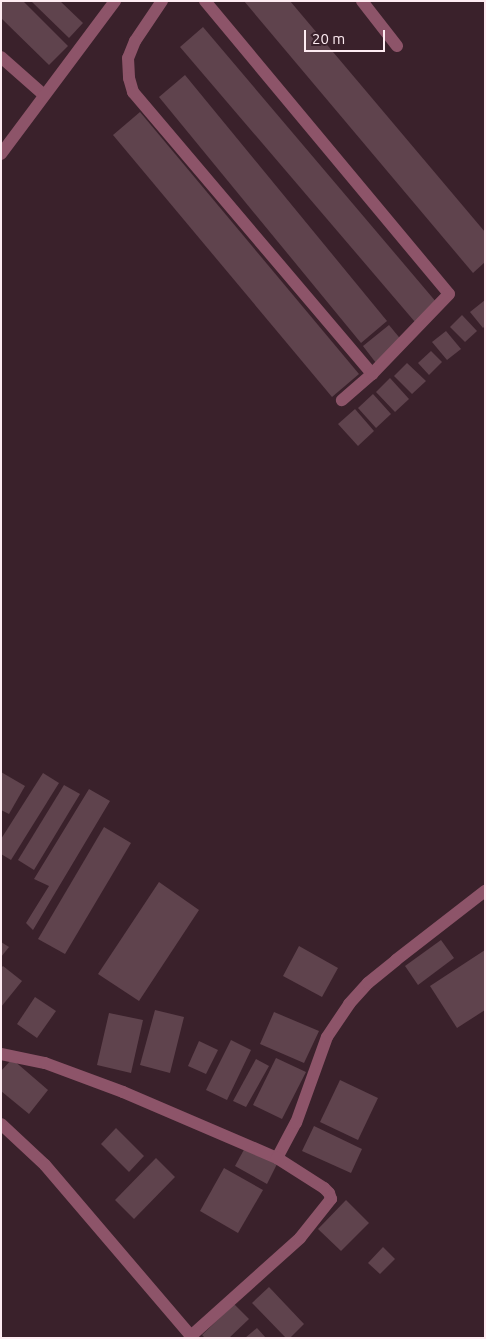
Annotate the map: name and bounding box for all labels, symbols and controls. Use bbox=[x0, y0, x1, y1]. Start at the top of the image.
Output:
scale bar bbox=[306, 20, 387, 52]
text: 20 m bbox=[312, 30, 345, 47]

